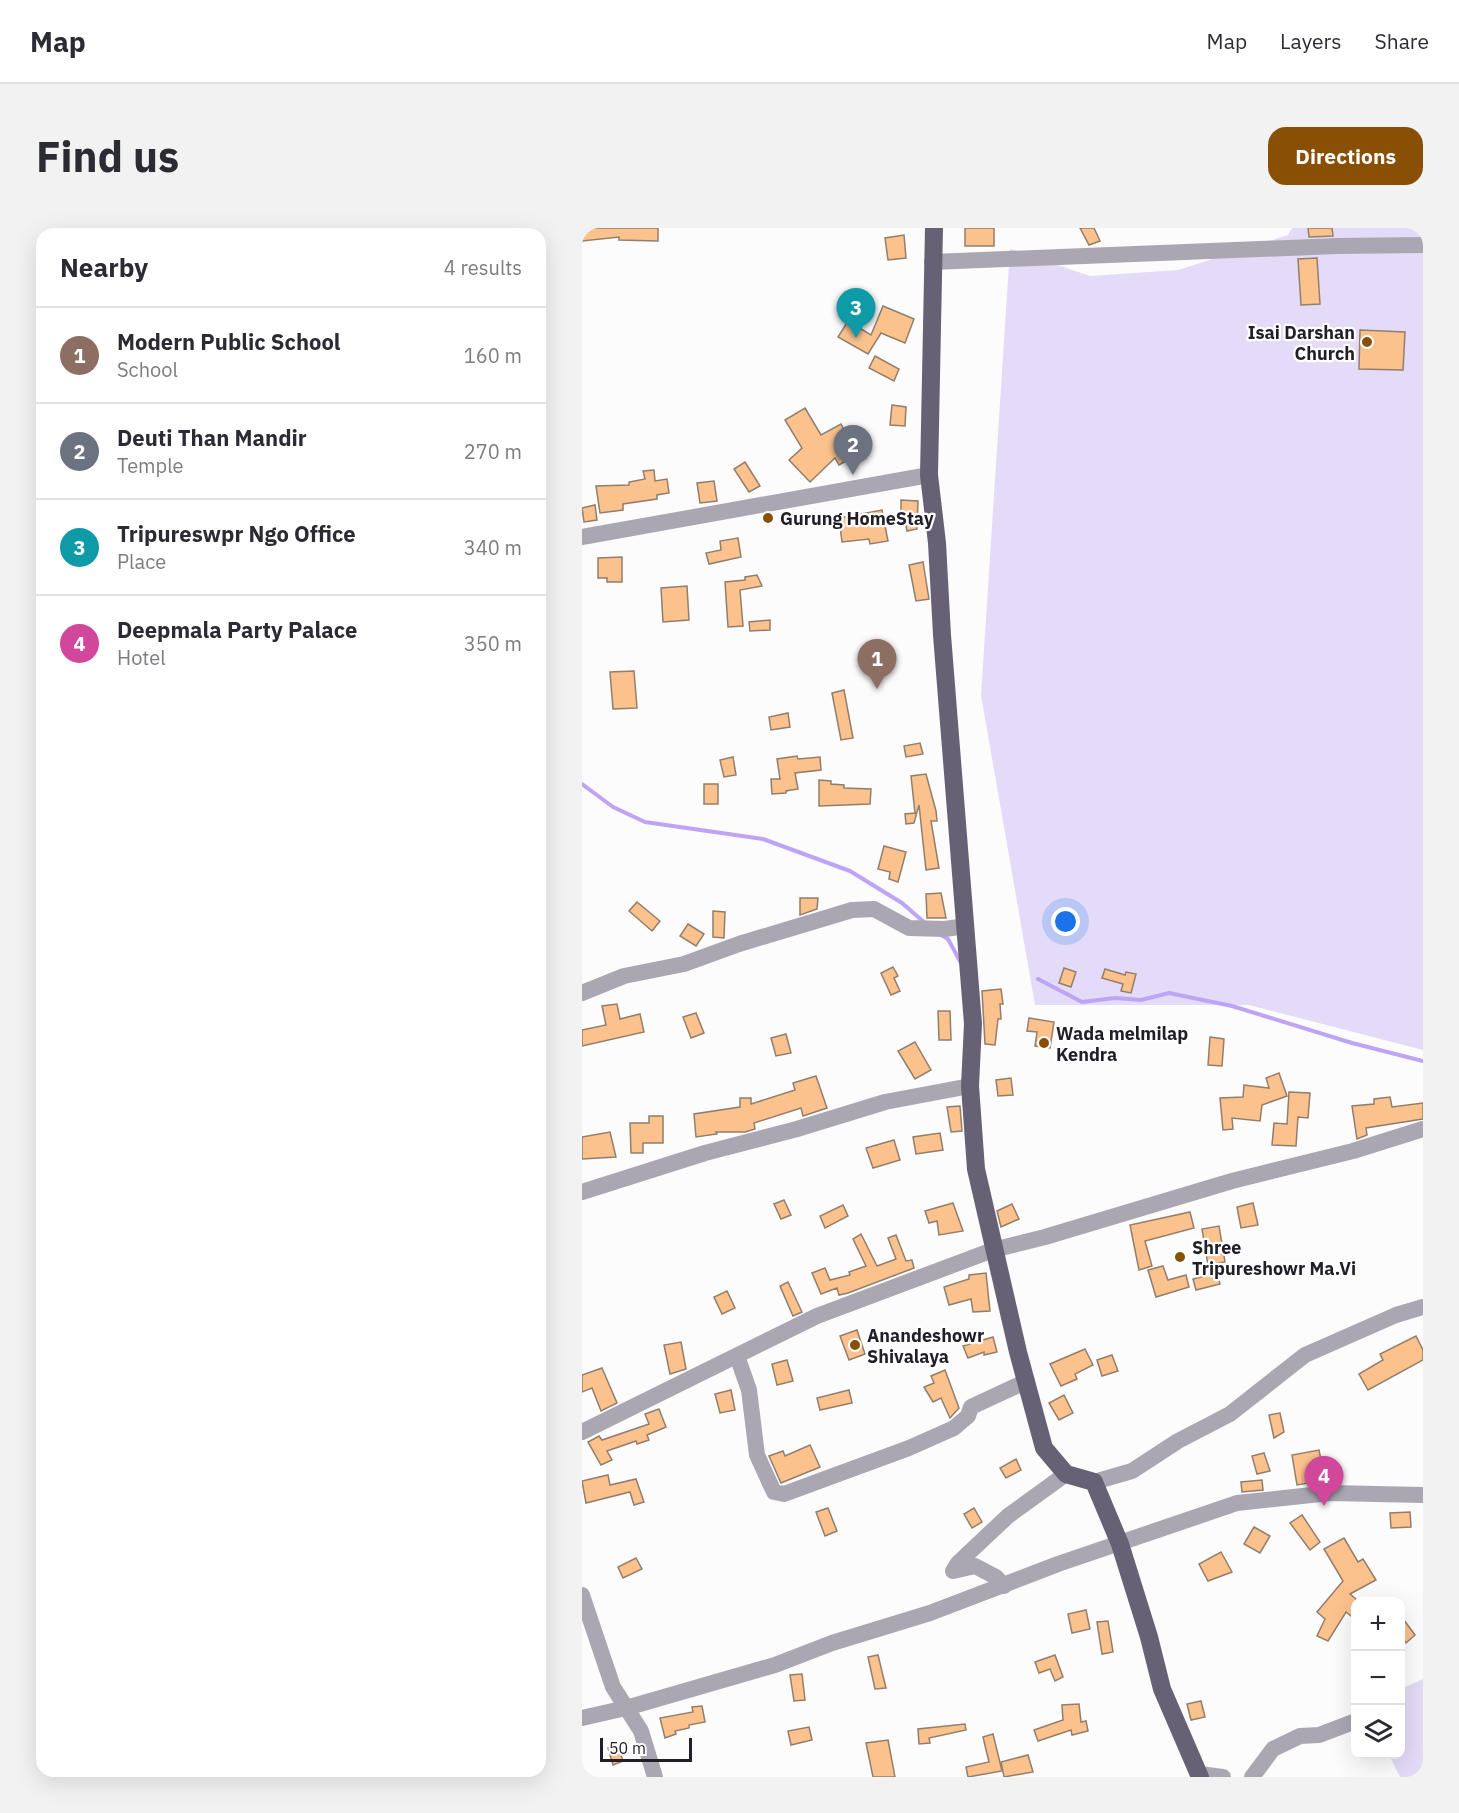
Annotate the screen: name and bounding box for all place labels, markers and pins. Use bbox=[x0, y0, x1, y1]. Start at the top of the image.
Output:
pin: 3 bbox=[836, 288, 876, 338]
place label: Isai Darshan Church bbox=[1248, 321, 1355, 365]
marker: Isai Darshan Church bbox=[1360, 335, 1374, 349]
pin: 2 bbox=[834, 426, 872, 475]
place label: Gurung HomeStay bbox=[780, 507, 934, 530]
marker: Gurung HomeStay bbox=[761, 511, 775, 525]
pin: 1 bbox=[858, 640, 896, 689]
place label: Wada melmilap Kendra bbox=[1056, 1022, 1188, 1066]
marker: Wada melmilap Kendra bbox=[1037, 1036, 1051, 1050]
place label: Shree Tripureshowr Ma.Vi bbox=[1192, 1236, 1356, 1280]
marker: Shree Tripureshowr Ma.Vi bbox=[1173, 1250, 1187, 1264]
place label: Anandeshowr Shivalaya bbox=[867, 1324, 984, 1368]
marker: Anandeshowr Shivalaya bbox=[848, 1338, 862, 1352]
pin: 4 bbox=[1304, 1456, 1344, 1506]

